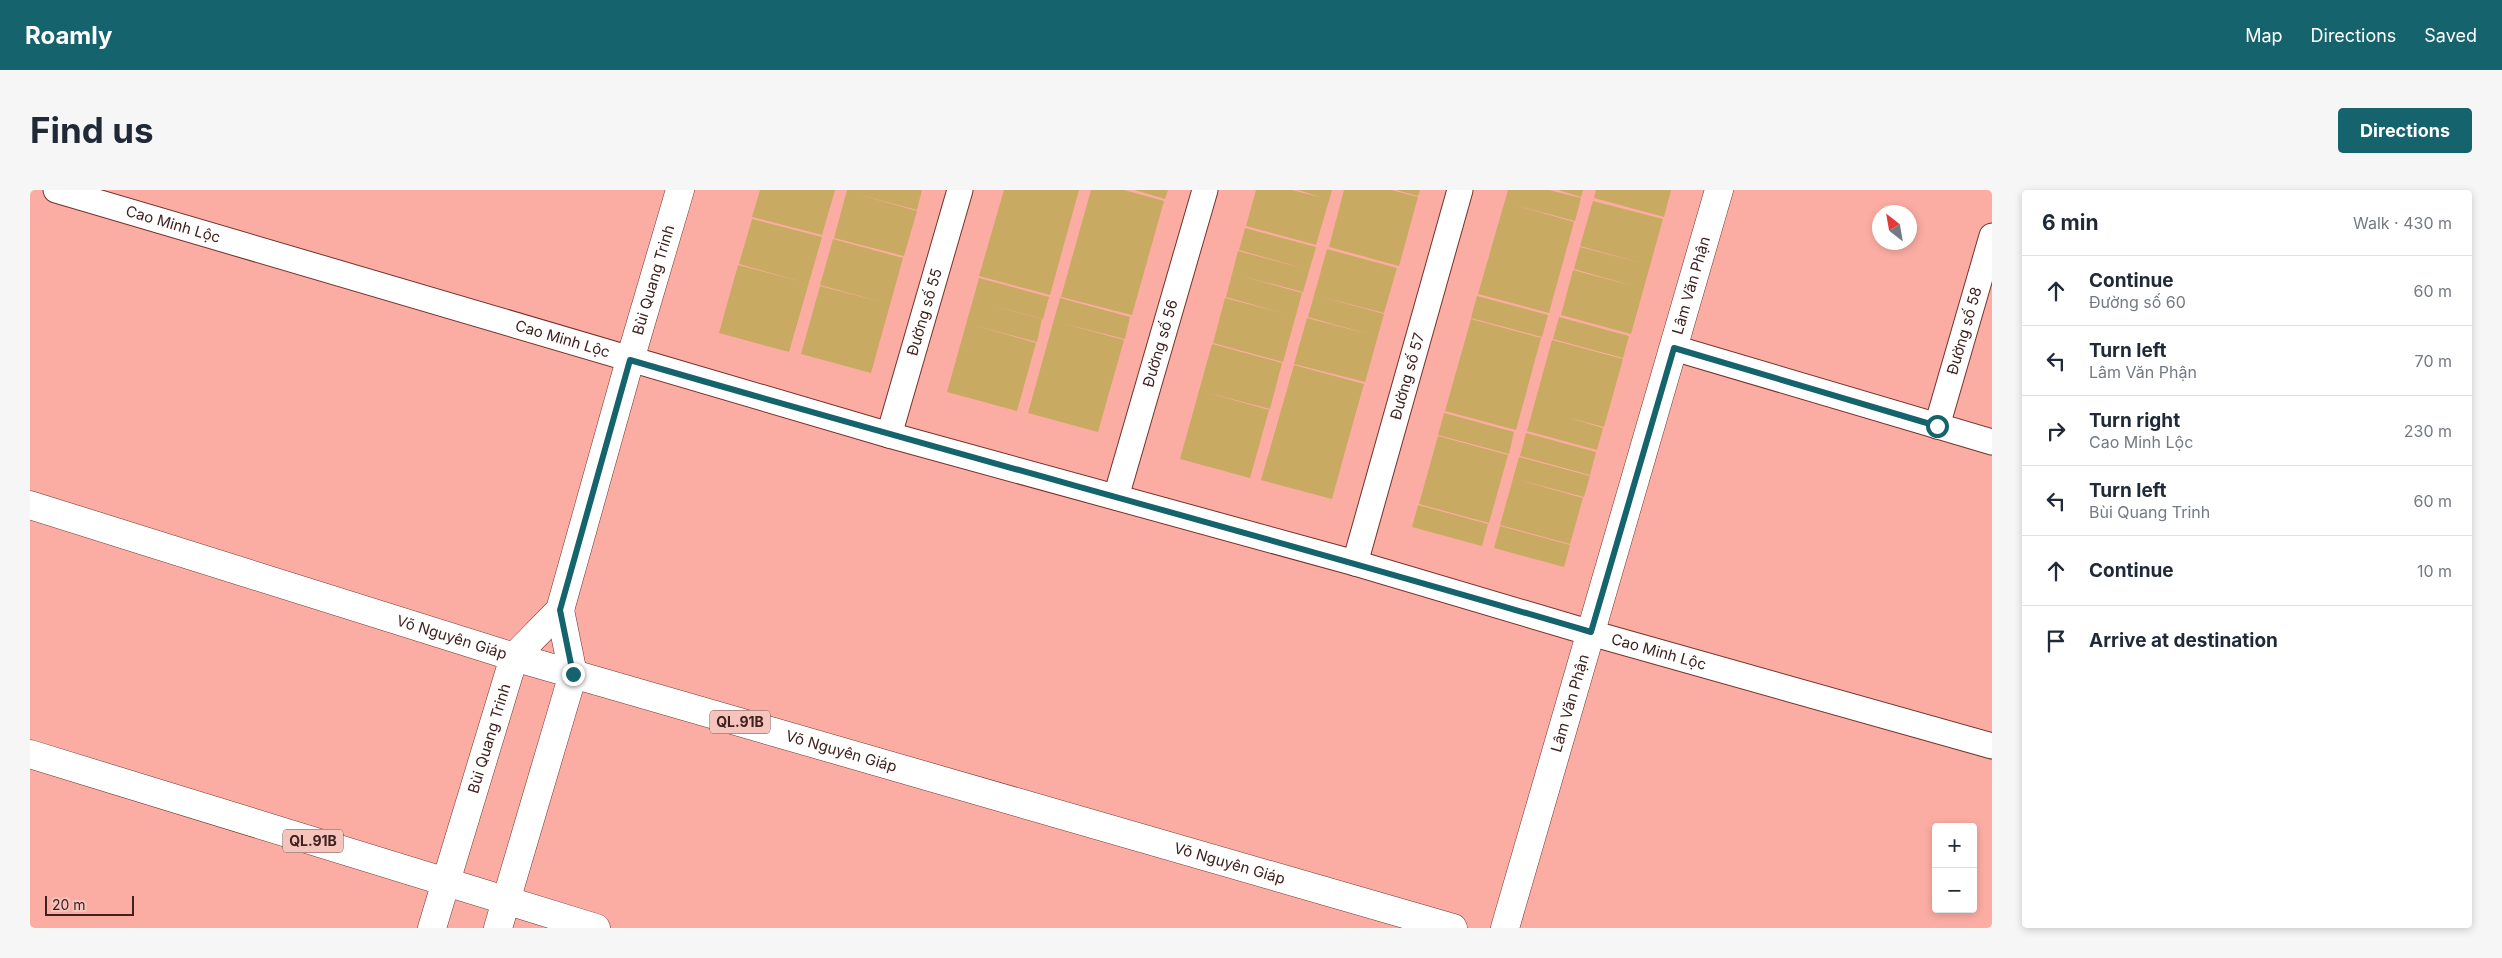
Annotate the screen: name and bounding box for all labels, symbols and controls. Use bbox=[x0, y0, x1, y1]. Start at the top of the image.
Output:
text: Roamly bbox=[25, 21, 112, 50]
text: Map bbox=[2245, 25, 2283, 46]
text: Directions bbox=[2311, 25, 2396, 46]
text: Saved bbox=[2424, 25, 2477, 46]
button: Directions bbox=[2338, 108, 2472, 153]
text: Find us bbox=[30, 109, 154, 151]
street label: Cao Minh Lộc bbox=[124, 201, 223, 247]
north arrow bbox=[1872, 205, 1917, 250]
text: 6 min bbox=[2042, 210, 2099, 235]
text: Walk · 430 m bbox=[2353, 213, 2452, 233]
street label: Bùi Quang Trinh bbox=[628, 223, 678, 337]
street label: Lâm Văn Phận bbox=[1668, 234, 1714, 337]
street label: Đường số 55 bbox=[902, 266, 946, 358]
text: Continue bbox=[2089, 269, 2174, 292]
icon: ahead bbox=[2042, 277, 2070, 305]
text: 60 m bbox=[2413, 281, 2452, 301]
street label: Đường số 58 bbox=[1942, 285, 1986, 377]
text: Đường số 60 bbox=[2089, 292, 2186, 312]
street label: Đường số 56 bbox=[1138, 297, 1182, 389]
street label: Cao Minh Lộc bbox=[513, 316, 612, 361]
street label: Đường số 57 bbox=[1386, 330, 1428, 422]
text: Turn left bbox=[2089, 339, 2167, 362]
icon: left bbox=[2042, 347, 2070, 375]
text: 70 m bbox=[2415, 351, 2452, 371]
text: Lâm Văn Phận bbox=[2089, 362, 2197, 382]
text: Turn right bbox=[2089, 409, 2180, 432]
route start bbox=[1926, 415, 1949, 438]
icon: right bbox=[2042, 417, 2070, 445]
text: 230 m bbox=[2404, 421, 2452, 441]
text: Cao Minh Lộc bbox=[2089, 432, 2193, 452]
text: Turn left bbox=[2089, 479, 2167, 502]
icon: left bbox=[2042, 487, 2070, 515]
text: 60 m bbox=[2413, 491, 2452, 511]
text: Bùi Quang Trinh bbox=[2089, 502, 2210, 522]
icon: ahead bbox=[2042, 557, 2070, 585]
text: Continue bbox=[2089, 559, 2174, 582]
text: 10 m bbox=[2417, 561, 2452, 581]
street label: Võ Nguyên Giáp bbox=[394, 611, 509, 663]
icon: arrive bbox=[2042, 627, 2070, 655]
street label: Cao Minh Lộc bbox=[1609, 629, 1708, 674]
text: Arrive at destination bbox=[2089, 629, 2278, 652]
street label: Lâm Văn Phận bbox=[1546, 652, 1593, 754]
route end bbox=[562, 663, 585, 686]
street label: Bùi Quang Trinh bbox=[463, 681, 514, 796]
road number: QL.91B bbox=[710, 710, 770, 734]
street label: Võ Nguyên Giáp bbox=[784, 726, 899, 776]
map controls bbox=[1932, 823, 1977, 913]
button: + bbox=[1932, 823, 1977, 868]
road number: QL.91B bbox=[283, 830, 343, 852]
street label: Võ Nguyên Giáp bbox=[1172, 838, 1287, 888]
button: − bbox=[1932, 868, 1977, 913]
scale bar bbox=[45, 893, 134, 916]
text: 20 m bbox=[52, 896, 86, 913]

